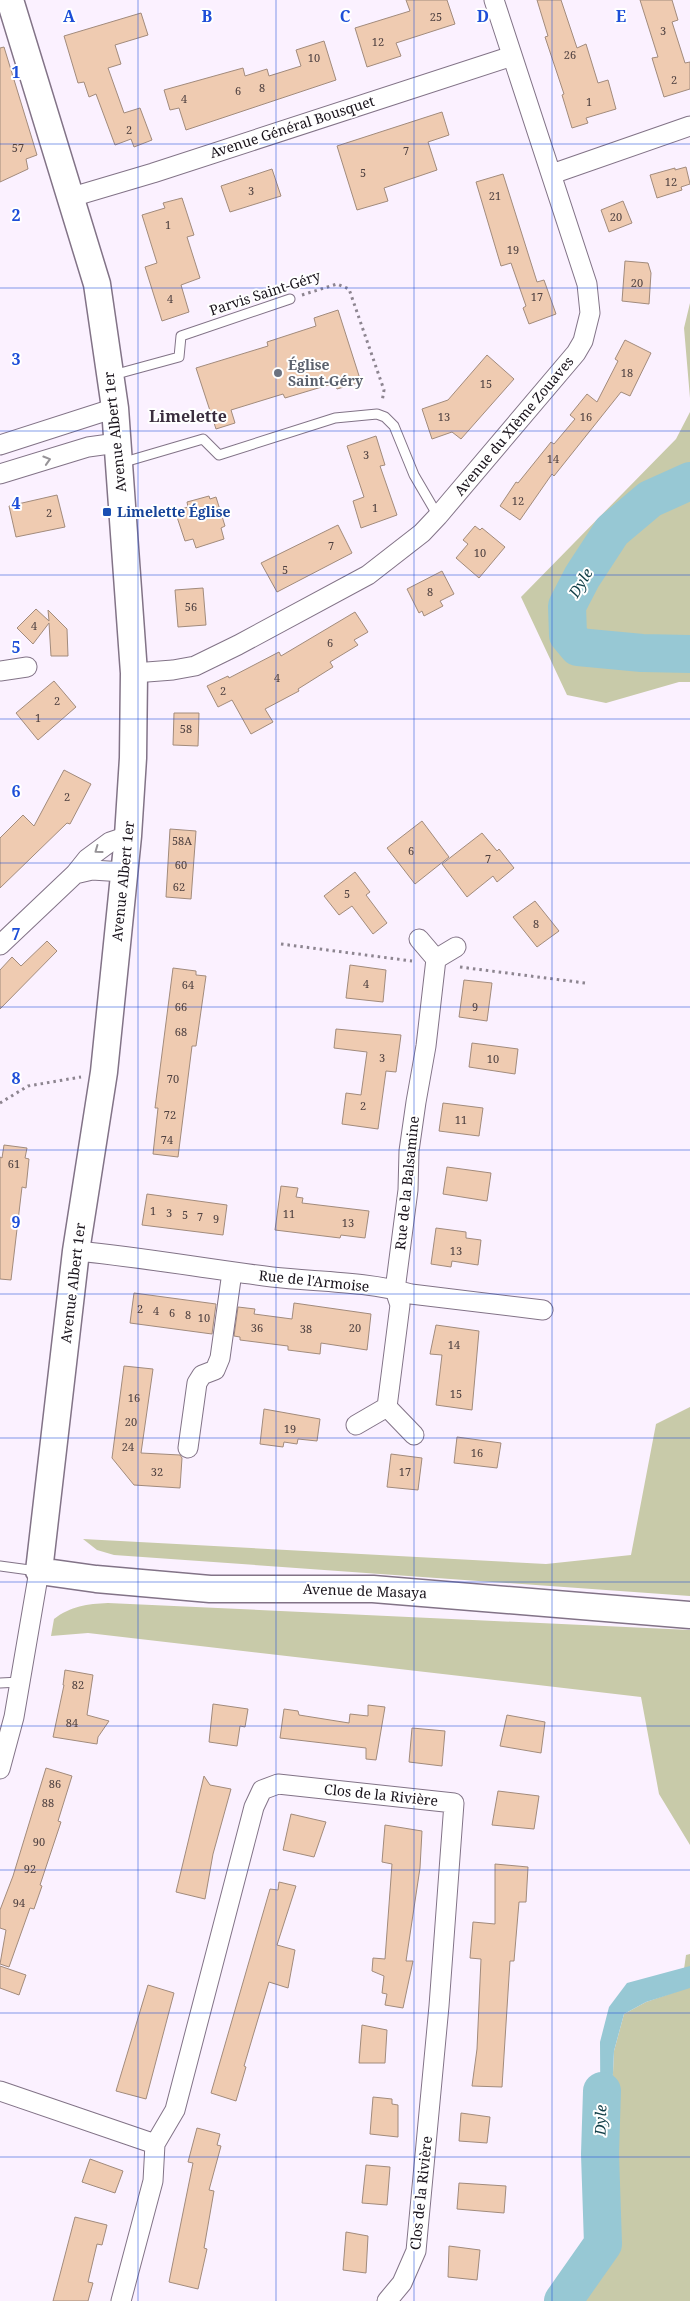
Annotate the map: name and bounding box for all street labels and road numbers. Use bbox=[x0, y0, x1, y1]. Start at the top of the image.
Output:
street label: Avenue Général Bousquet bbox=[207, 91, 377, 162]
street label: Parvis Saint-Géry bbox=[207, 266, 323, 319]
street label: Avenue du XIème Zouaves bbox=[450, 352, 577, 499]
street label: Avenue Albert 1er bbox=[99, 370, 130, 493]
street label: Avenue Albert 1er bbox=[107, 819, 138, 942]
street label: Rue de la Balsamine bbox=[390, 1115, 423, 1251]
street label: Avenue Albert 1er bbox=[56, 1221, 89, 1344]
street label: Rue de l'Armoise bbox=[258, 1265, 370, 1296]
street label: Avenue de Masaya bbox=[303, 1579, 427, 1602]
street label: Clos de la Rivière bbox=[323, 1779, 439, 1810]
street label: Clos de la Rivière bbox=[405, 2135, 436, 2251]

